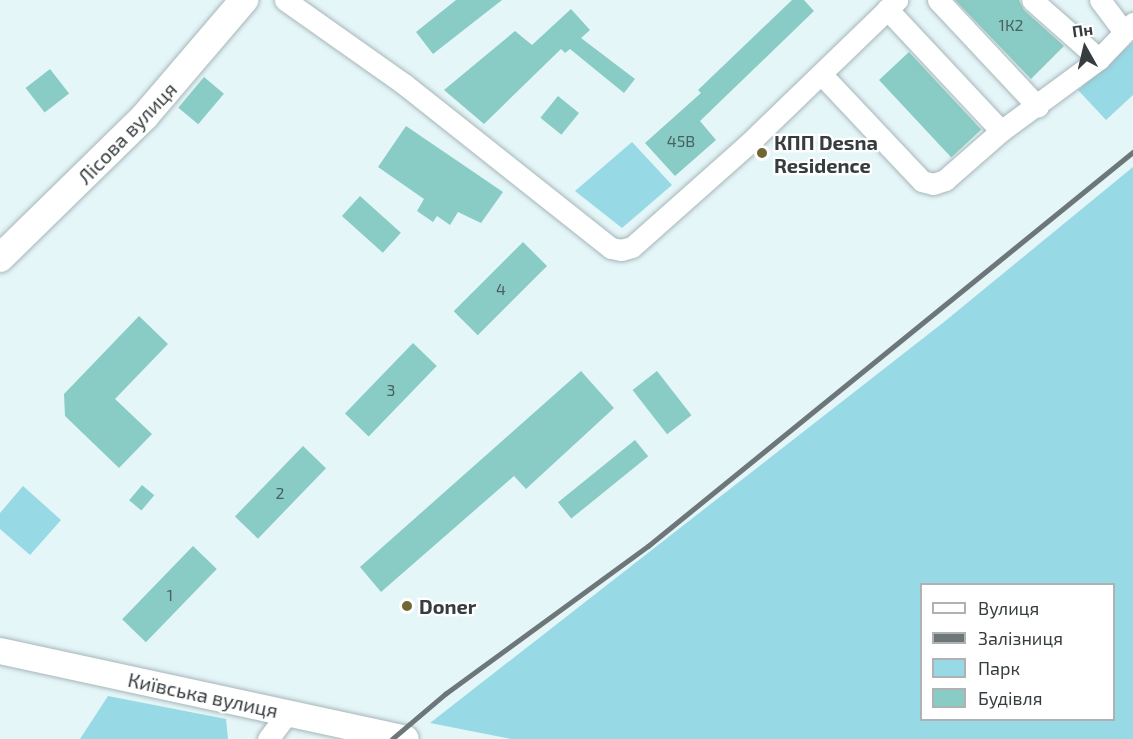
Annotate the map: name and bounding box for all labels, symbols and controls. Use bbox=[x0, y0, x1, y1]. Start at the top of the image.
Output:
house number: 1К2 bbox=[999, 15, 1023, 35]
north arrow bbox=[1055, 18, 1115, 78]
text: Пн bbox=[1071, 19, 1094, 41]
street label: Лісова вулиця bbox=[72, 77, 182, 189]
place label: КПП Desna Residence bbox=[774, 130, 878, 177]
house number: 45В bbox=[667, 131, 695, 151]
marker: КПП Desna Residence bbox=[755, 146, 769, 160]
house number: 4 bbox=[496, 279, 506, 299]
house number: 3 bbox=[387, 380, 395, 400]
house number: 2 bbox=[276, 483, 284, 503]
legend bbox=[920, 583, 1115, 721]
house number: 1 bbox=[167, 585, 173, 605]
place label: Doner bbox=[419, 594, 476, 618]
text: Вулиця bbox=[978, 597, 1039, 619]
marker: Doner bbox=[400, 599, 414, 613]
text: Залізниця bbox=[978, 627, 1063, 649]
text: Парк bbox=[978, 657, 1020, 679]
street label: Київська вулиця bbox=[126, 667, 280, 723]
text: Будівля bbox=[978, 687, 1042, 709]

